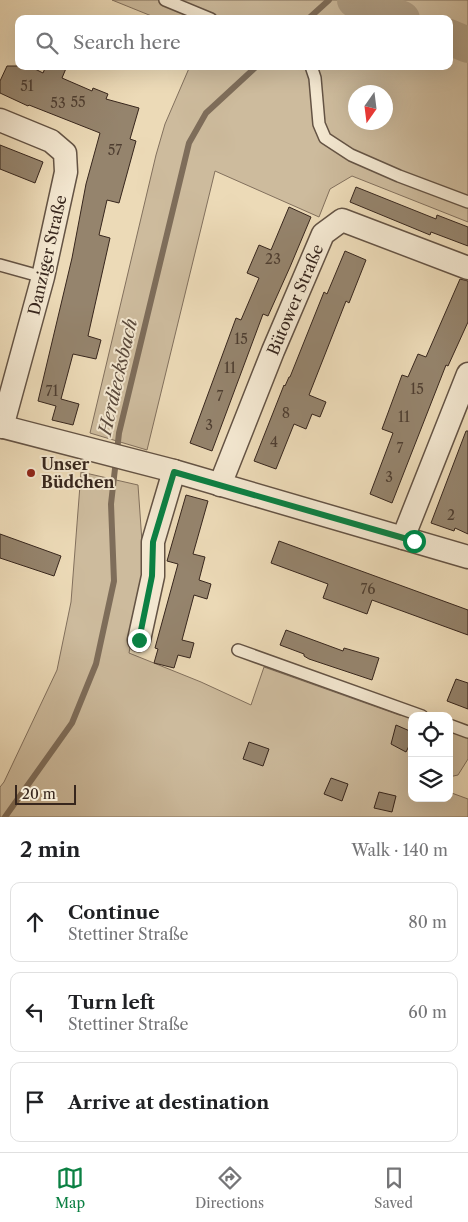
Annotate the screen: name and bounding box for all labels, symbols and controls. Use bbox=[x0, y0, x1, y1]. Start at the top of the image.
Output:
search box bbox=[15, 15, 453, 70]
icon: search bbox=[33, 29, 61, 57]
text: Search here bbox=[73, 31, 181, 54]
house number: 51 bbox=[20, 77, 34, 95]
north arrow bbox=[348, 85, 393, 130]
house number: 55 bbox=[70, 93, 86, 111]
house number: 53 bbox=[50, 94, 66, 112]
house number: 57 bbox=[108, 141, 122, 159]
street label: Danziger Straße bbox=[23, 193, 71, 317]
street label: Bütower Straße bbox=[262, 241, 328, 358]
house number: 23 bbox=[265, 250, 281, 268]
water label: Herdiecksbach bbox=[93, 316, 142, 440]
house number: 15 bbox=[234, 330, 248, 348]
house number: 11 bbox=[224, 359, 236, 377]
house number: 15 bbox=[410, 380, 424, 398]
house number: 71 bbox=[46, 382, 58, 400]
house number: 7 bbox=[217, 387, 224, 405]
house number: 8 bbox=[282, 404, 290, 422]
house number: 11 bbox=[398, 408, 410, 426]
house number: 3 bbox=[205, 416, 213, 434]
house number: 4 bbox=[270, 433, 278, 451]
house number: 7 bbox=[397, 439, 404, 457]
place label: Unser Büdchen bbox=[41, 454, 115, 492]
marker: Unser Büdchen bbox=[25, 467, 37, 479]
house number: 3 bbox=[385, 468, 393, 486]
house number: 2 bbox=[447, 506, 455, 524]
route start bbox=[403, 530, 426, 553]
house number: 76 bbox=[361, 580, 375, 598]
route end bbox=[128, 629, 151, 652]
map controls bbox=[408, 712, 453, 802]
button: locate bbox=[408, 712, 453, 757]
button: layers bbox=[408, 757, 453, 802]
scale bar bbox=[15, 782, 76, 805]
text: 20 m bbox=[22, 785, 56, 803]
text: 2 min bbox=[20, 837, 80, 862]
text: Walk · 140 m bbox=[351, 840, 448, 860]
text: Continue bbox=[68, 901, 160, 924]
icon: ahead bbox=[21, 908, 49, 936]
text: 80 m bbox=[408, 912, 447, 932]
text: Stettiner Straße bbox=[68, 924, 188, 944]
text: Turn left bbox=[68, 991, 155, 1014]
icon: left bbox=[21, 998, 49, 1026]
text: 60 m bbox=[408, 1002, 447, 1022]
text: Stettiner Straße bbox=[68, 1014, 188, 1034]
icon: arrive bbox=[21, 1088, 49, 1116]
text: Arrive at destination bbox=[68, 1091, 269, 1114]
tab: Map bbox=[55, 1164, 85, 1212]
tab: Directions bbox=[195, 1164, 264, 1212]
tab: Saved bbox=[374, 1164, 413, 1212]

